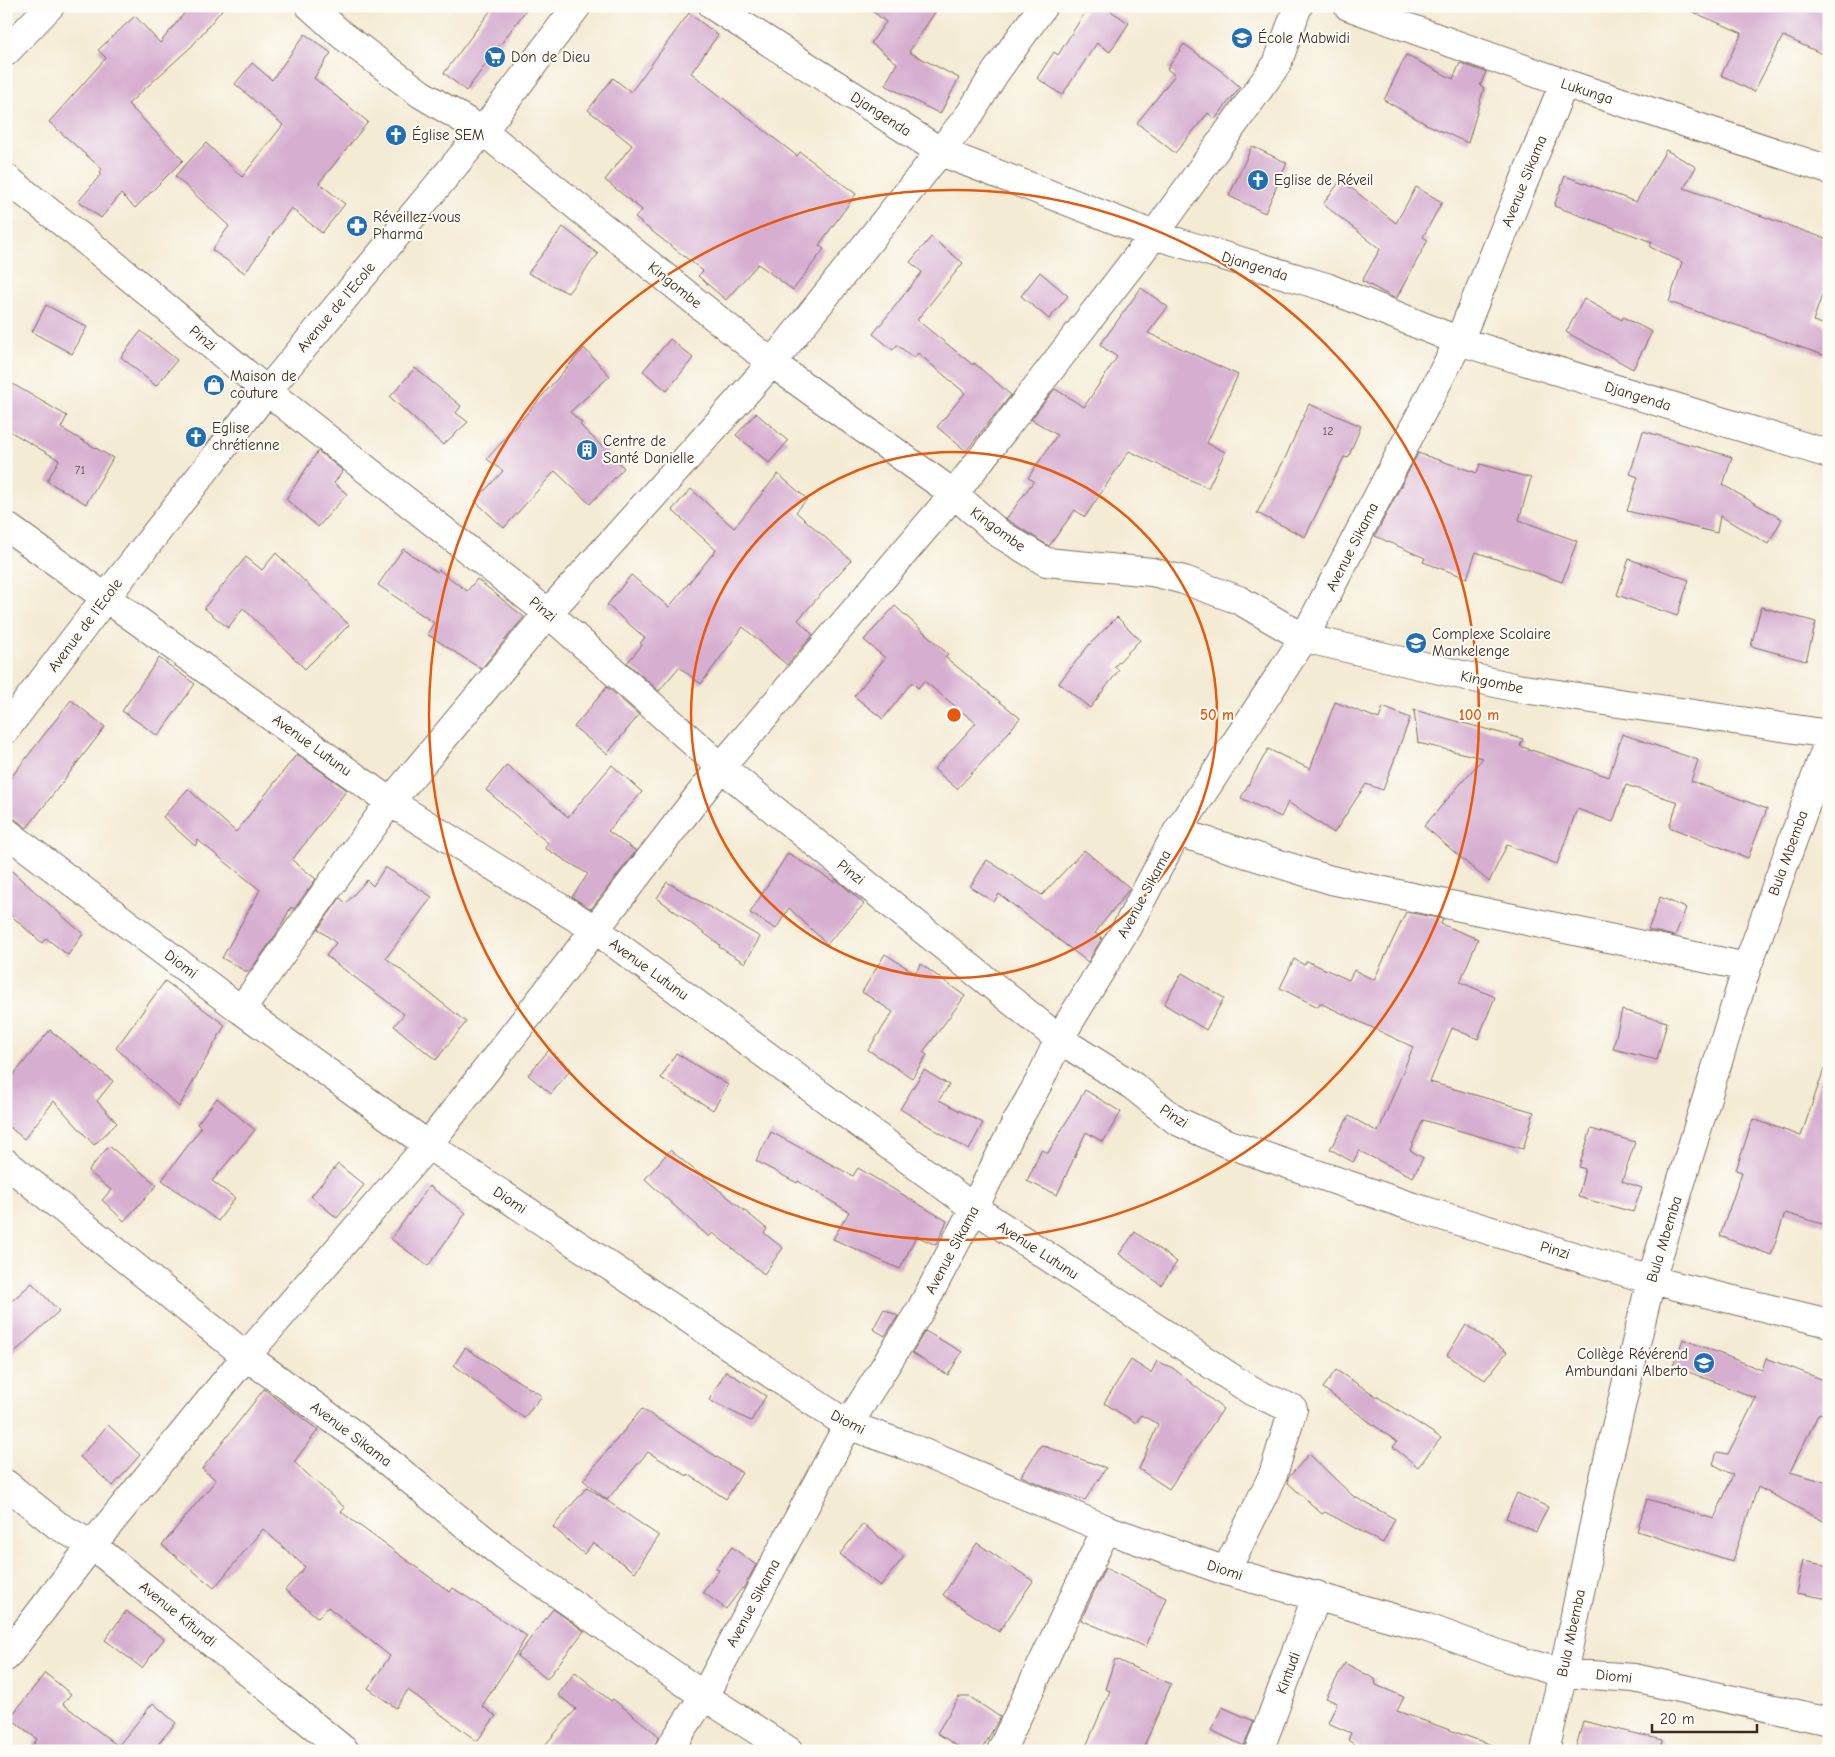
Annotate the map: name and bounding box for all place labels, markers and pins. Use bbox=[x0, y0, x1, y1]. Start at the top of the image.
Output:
school or university icon: École Mabwidi bbox=[1230, 26, 1254, 50]
place label: École Mabwidi bbox=[1258, 28, 1350, 47]
supermarket icon: Don de Dieu bbox=[483, 45, 507, 69]
place label: Don de Dieu bbox=[511, 48, 590, 66]
church icon: Église SEM bbox=[384, 123, 408, 147]
place label: Église SEM bbox=[412, 125, 484, 144]
church icon: Eglise de Réveil bbox=[1246, 168, 1270, 192]
place label: Eglise de Réveil bbox=[1274, 171, 1373, 189]
place label: Réveillez-vous Pharma bbox=[373, 208, 461, 243]
pharmacy icon: Réveillez-vous Pharma bbox=[345, 214, 369, 238]
place label: Maison de couture bbox=[230, 367, 297, 402]
shop icon: Maison de couture bbox=[202, 373, 226, 397]
place label: Eglise chrétienne bbox=[212, 419, 280, 454]
church icon: Eglise chrétienne bbox=[184, 425, 208, 449]
place label: Centre de Santé Danielle bbox=[603, 432, 695, 467]
building icon: Centre de Santé Danielle bbox=[575, 438, 599, 462]
place label: Complexe Scolaire Mankelenge bbox=[1432, 625, 1551, 660]
school or university icon: Complexe Scolaire Mankelenge bbox=[1404, 631, 1428, 655]
centre of rings bbox=[945, 706, 963, 724]
place label: Collège Révérend Ambundani Alberto bbox=[1565, 1345, 1688, 1380]
school or university icon: Collège Révérend Ambundani Alberto bbox=[1692, 1351, 1716, 1375]

